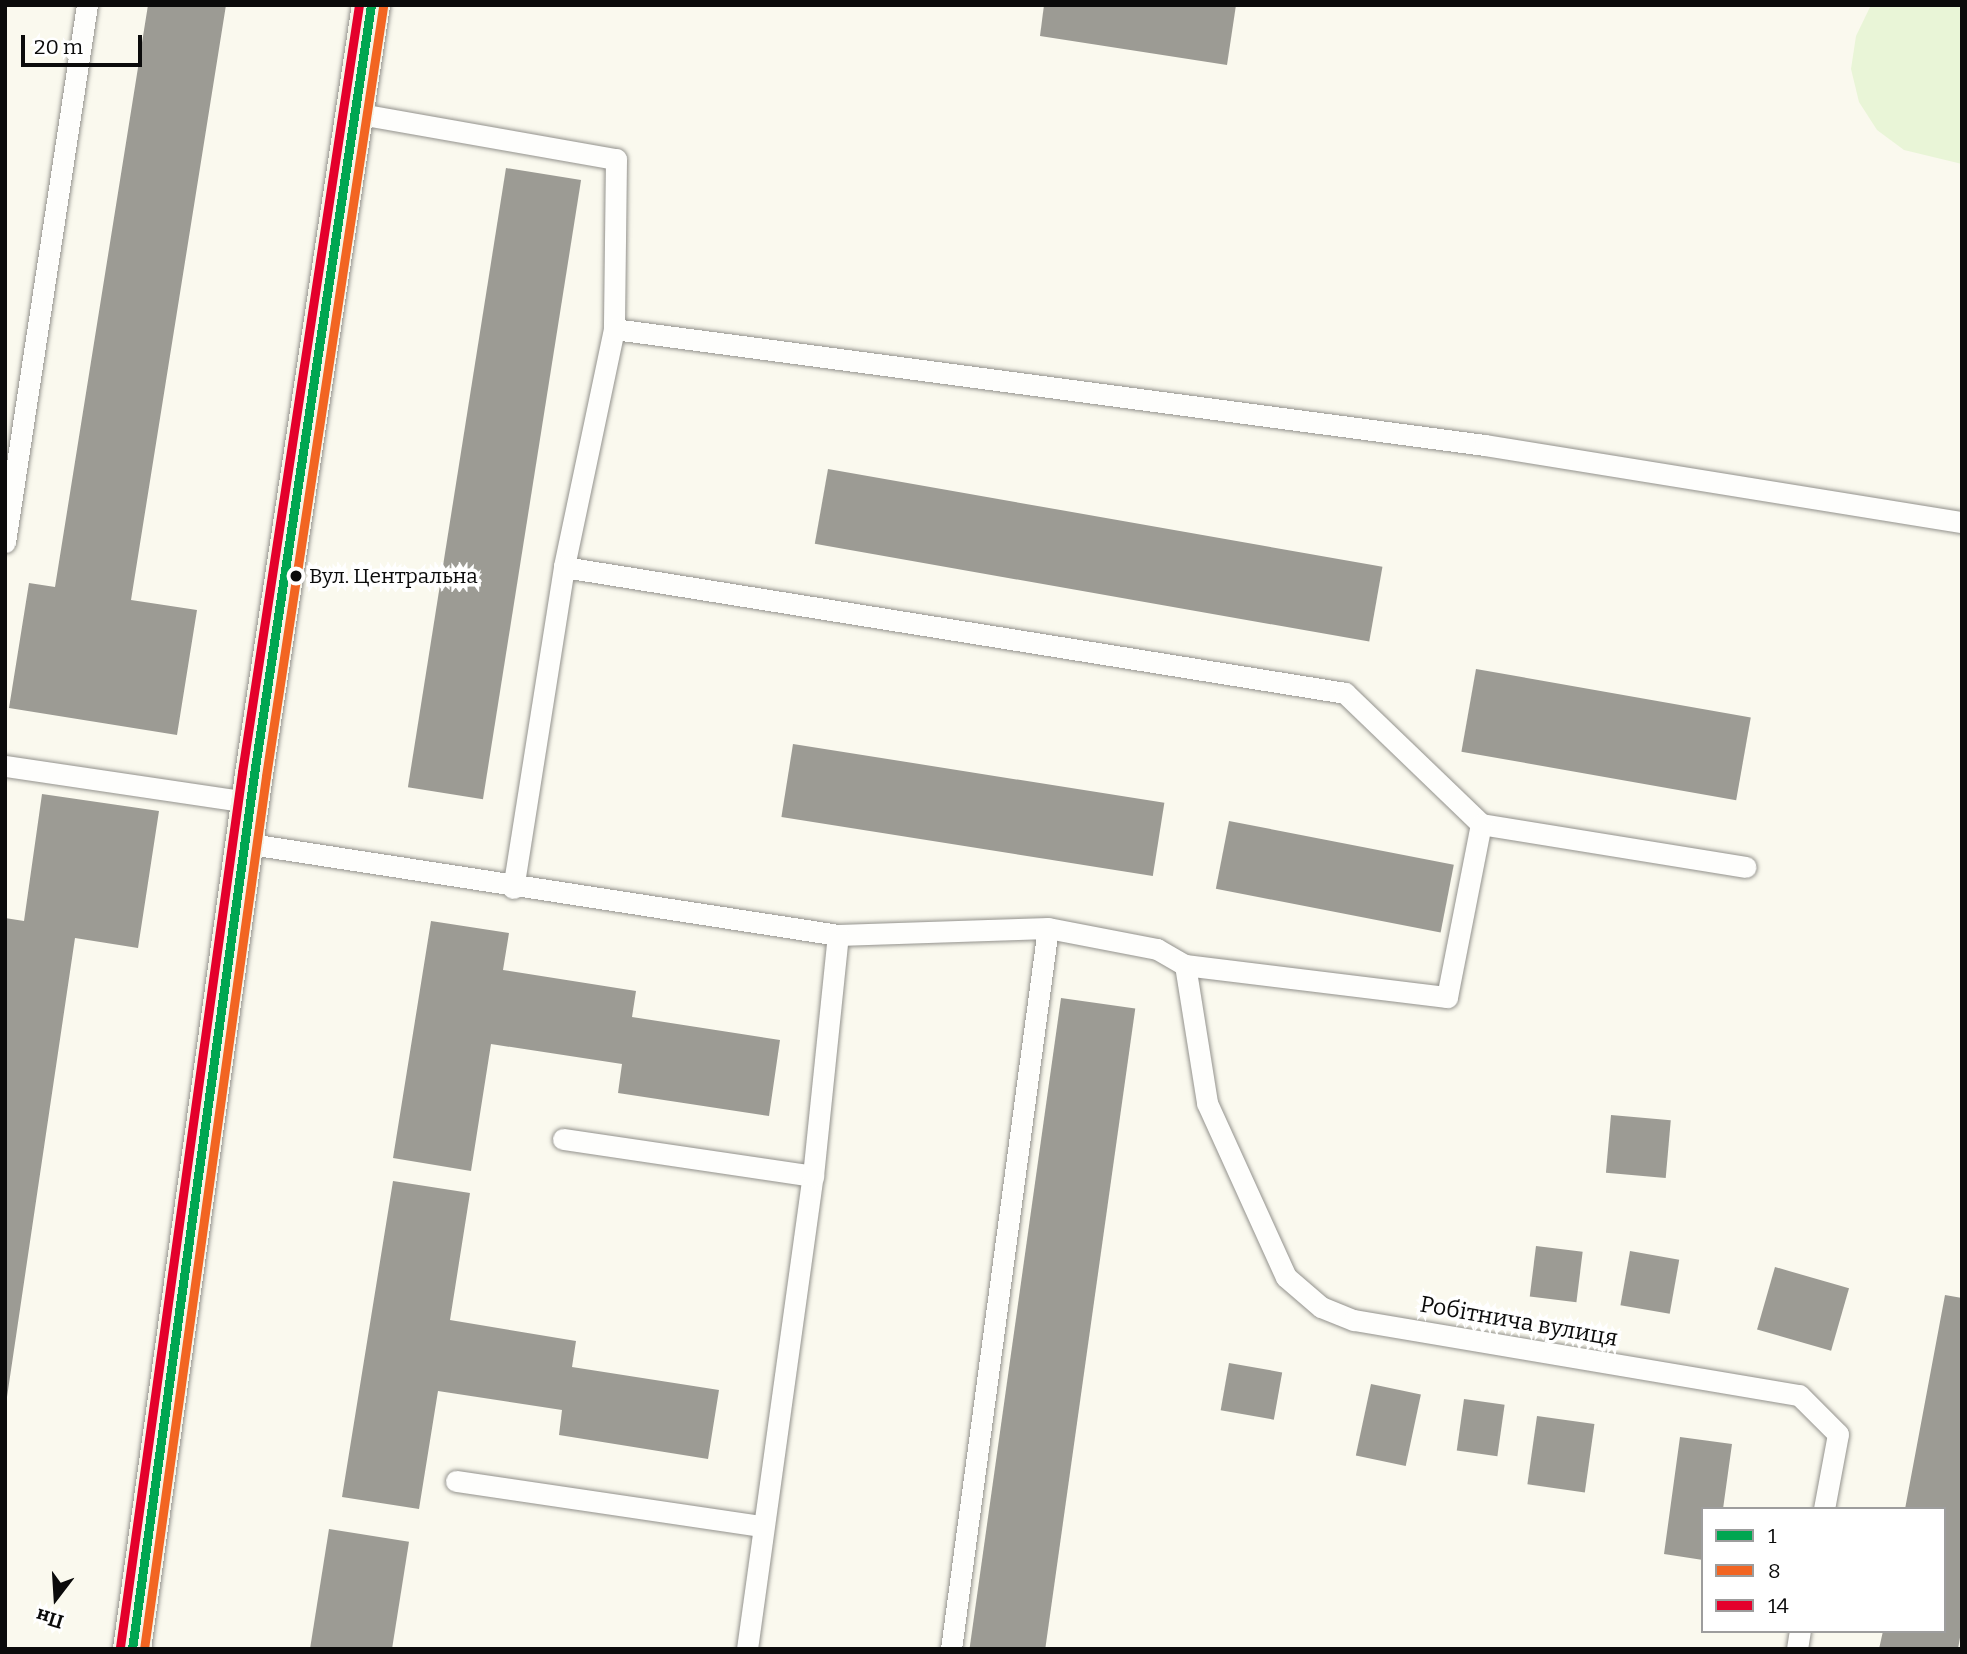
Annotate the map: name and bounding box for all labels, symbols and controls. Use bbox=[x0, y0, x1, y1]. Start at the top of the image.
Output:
scale bar bbox=[24, 21, 145, 65]
text: 20 m bbox=[34, 34, 83, 60]
place label: Вул. Центральна bbox=[309, 563, 478, 589]
marker: Вул. Центральна bbox=[289, 569, 303, 583]
street label: Робітнича вулиця bbox=[1418, 1290, 1620, 1352]
legend bbox=[1701, 1507, 1946, 1633]
text: 1 bbox=[1768, 1523, 1777, 1549]
text: 8 bbox=[1768, 1558, 1781, 1584]
north arrow bbox=[21, 1563, 91, 1633]
text: 14 bbox=[1768, 1593, 1789, 1619]
text: Пн bbox=[33, 1604, 66, 1634]

